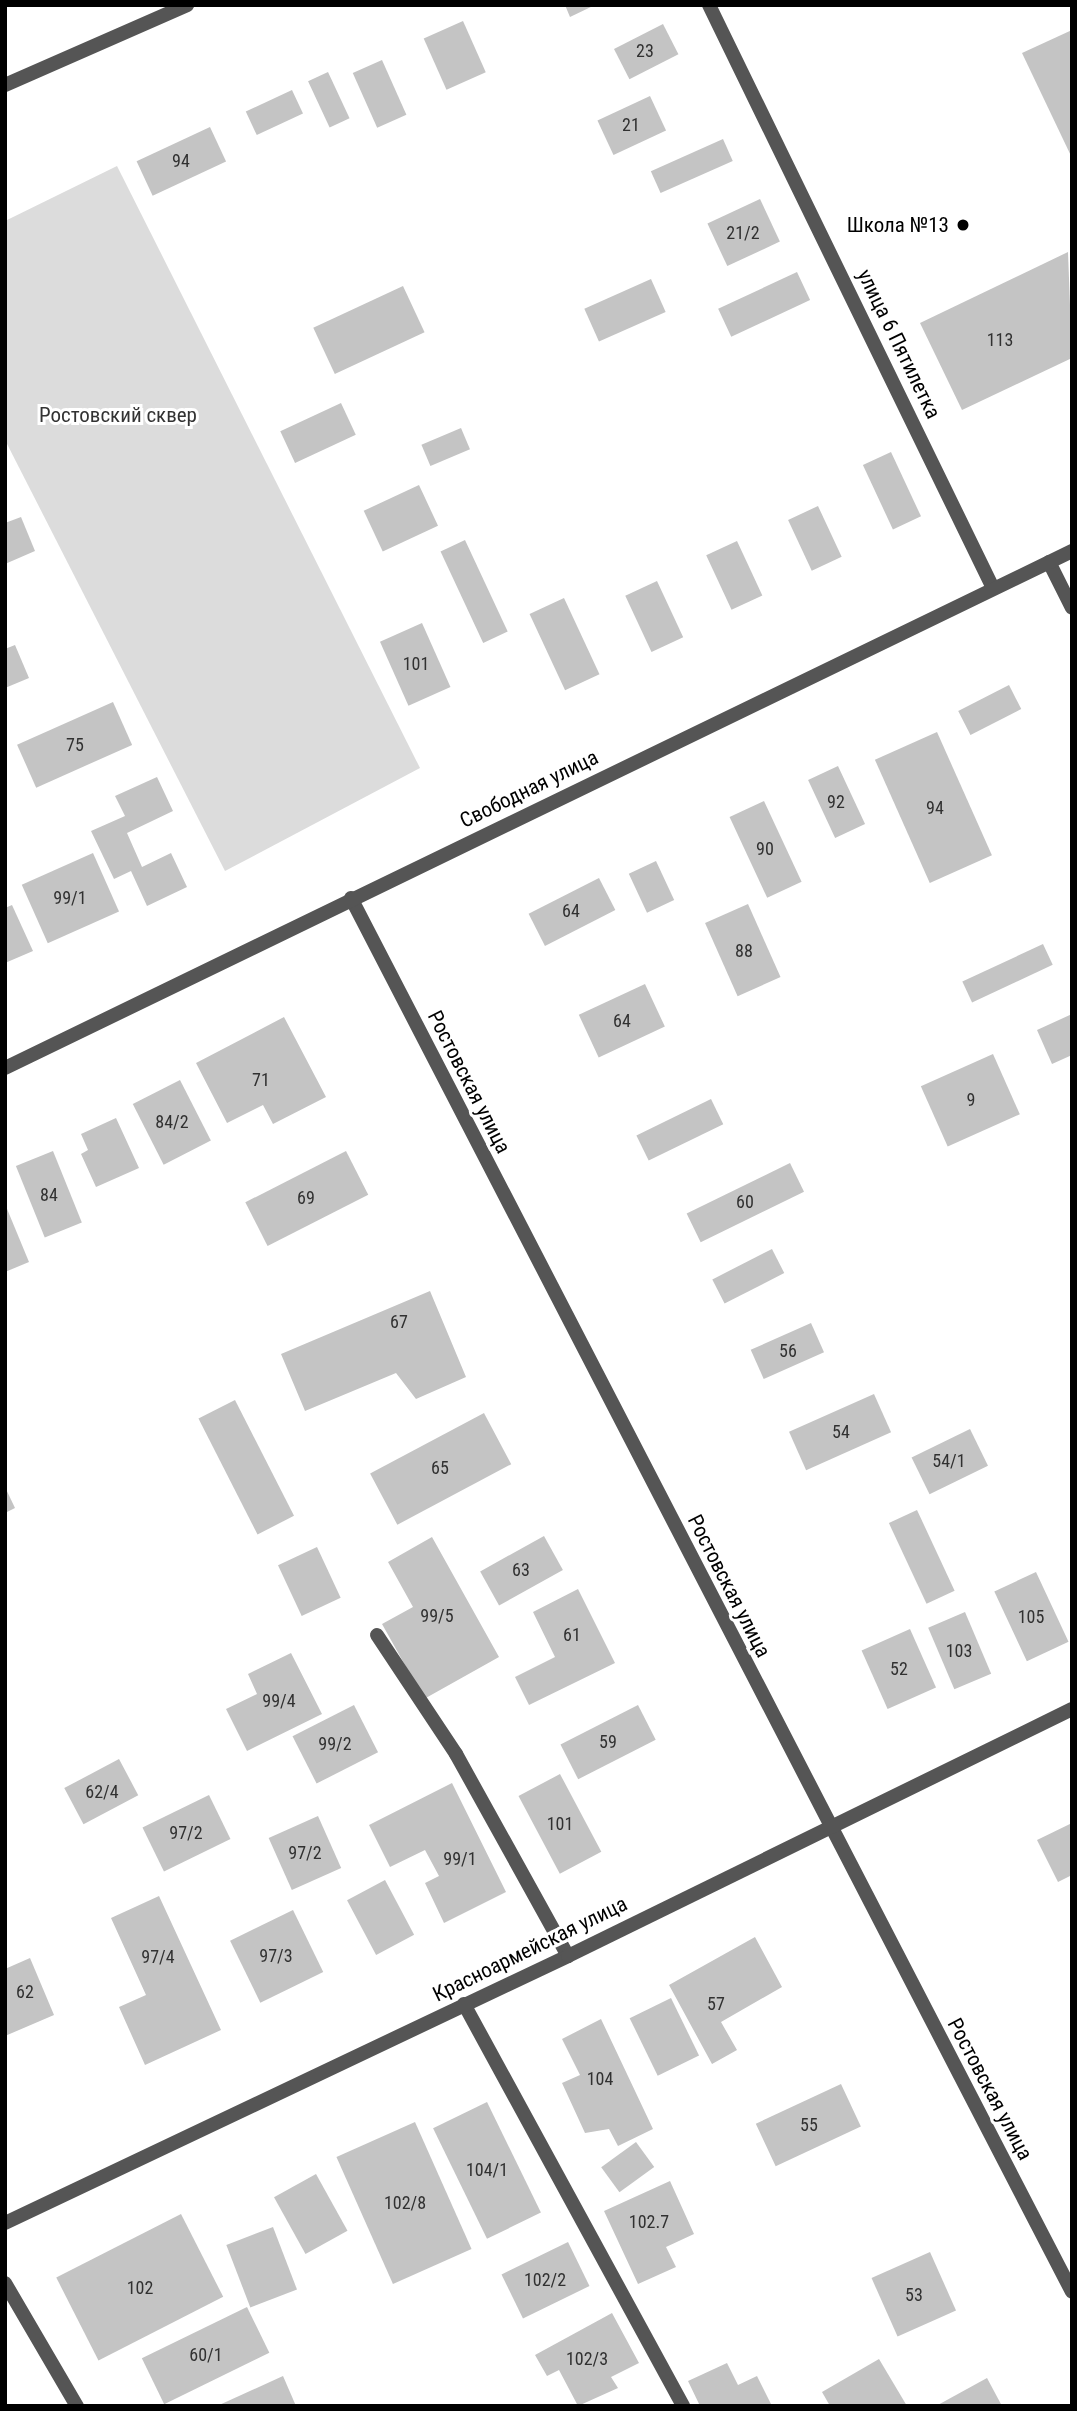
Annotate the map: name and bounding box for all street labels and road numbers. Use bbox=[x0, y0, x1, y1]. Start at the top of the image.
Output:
street label: улица 6 Пятилетка bbox=[852, 265, 946, 423]
street label: Свободная улица bbox=[456, 745, 602, 833]
street label: Ростовская улица bbox=[422, 1006, 516, 1158]
street label: Ростовская улица bbox=[682, 1510, 776, 1662]
street label: Красноармейская улица bbox=[429, 1891, 631, 2007]
street label: Ростовская улица bbox=[942, 2014, 1038, 2164]

